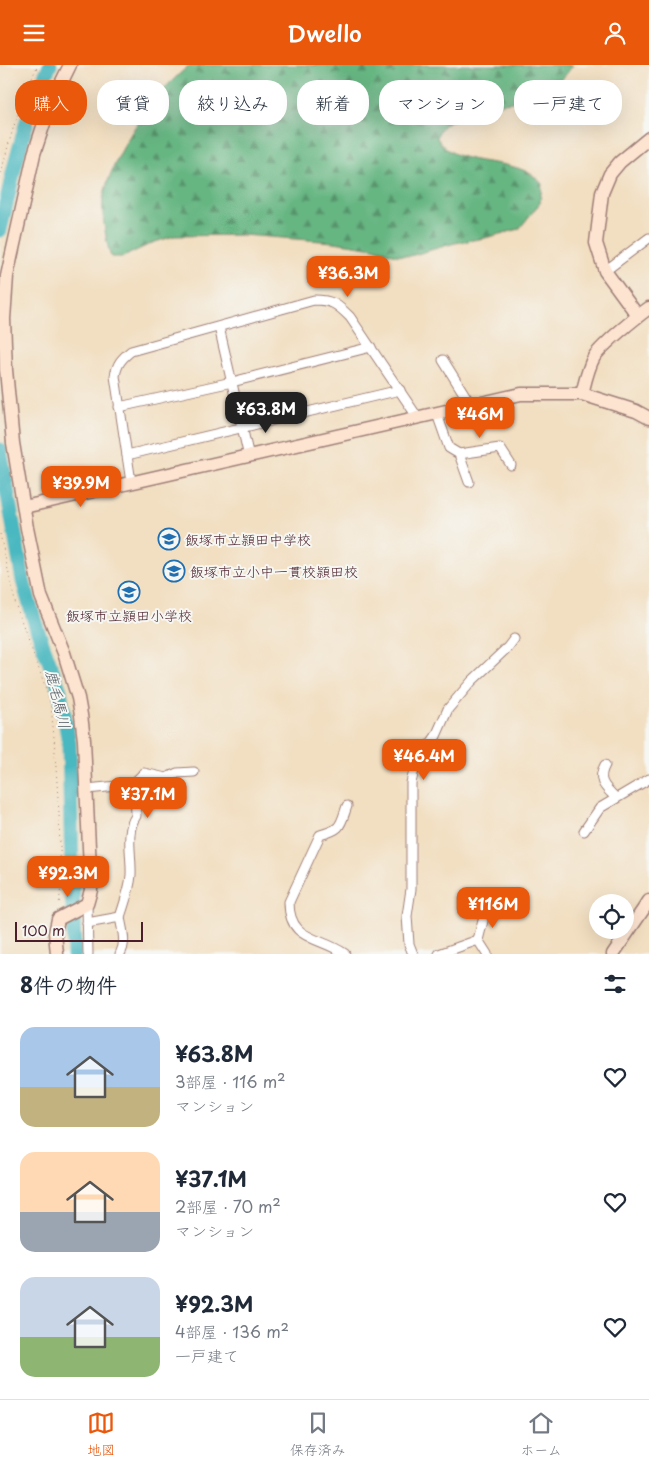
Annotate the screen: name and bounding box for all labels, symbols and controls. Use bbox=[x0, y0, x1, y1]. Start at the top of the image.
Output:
text: Dwello bbox=[287, 16, 362, 49]
icon: menu bbox=[20, 19, 48, 47]
icon: person bbox=[601, 19, 629, 47]
chip: 購入 bbox=[15, 80, 87, 125]
chip: 賃貸 bbox=[97, 80, 169, 125]
chip: 絞り込み bbox=[179, 80, 287, 125]
chip: 新着 bbox=[297, 80, 369, 125]
chip: マンション bbox=[379, 80, 504, 125]
chip: 一戸建て bbox=[514, 80, 622, 125]
pin: ¥36.3M bbox=[307, 255, 389, 298]
text: ¥36.3M bbox=[318, 260, 378, 284]
pin: ¥63.8M bbox=[225, 391, 307, 434]
text: ¥63.8M bbox=[236, 396, 296, 420]
pin: ¥46M bbox=[450, 397, 510, 439]
text: ¥46M bbox=[456, 401, 504, 425]
pin: ¥39.9M bbox=[40, 465, 122, 508]
text: ¥39.9M bbox=[52, 470, 110, 494]
school or university icon: 飯塚市立頴田中学校 bbox=[157, 527, 181, 551]
place label: 飯塚市立頴田中学校 bbox=[185, 529, 311, 550]
school or university icon: 飯塚市立小中一貫校頴田校 bbox=[162, 559, 186, 583]
place label: 飯塚市立小中一貫校頴田校 bbox=[190, 561, 358, 582]
school or university icon: 飯塚市立頴田小学校 bbox=[117, 580, 141, 604]
place label: 飯塚市立頴田小学校 bbox=[66, 605, 192, 626]
water label: 鹿毛馬川 bbox=[41, 667, 77, 731]
pin: ¥46.4M bbox=[383, 739, 465, 781]
text: ¥46.4M bbox=[393, 743, 455, 767]
pin: ¥37.1M bbox=[107, 777, 189, 819]
text: ¥37.1M bbox=[121, 781, 175, 805]
pin: ¥92.3M bbox=[27, 855, 109, 898]
text: ¥92.3M bbox=[38, 860, 98, 884]
pin: ¥116M bbox=[458, 887, 528, 929]
text: ¥116M bbox=[468, 891, 518, 915]
map controls bbox=[589, 894, 634, 939]
button: locate bbox=[589, 894, 634, 939]
scale bar bbox=[15, 919, 142, 942]
text: 100 m bbox=[22, 920, 65, 941]
text: 8件の物件 bbox=[20, 968, 117, 1000]
icon: filters bbox=[601, 970, 629, 998]
text: ¥63.8M bbox=[175, 1037, 254, 1069]
icon: home bbox=[60, 1047, 120, 1107]
icon: heart bbox=[601, 1063, 629, 1091]
text: 3部屋 · 116 m² bbox=[175, 1069, 286, 1093]
text: マンション bbox=[175, 1093, 254, 1117]
text: ¥37.1M bbox=[175, 1162, 247, 1194]
icon: home bbox=[60, 1172, 120, 1232]
icon: heart bbox=[601, 1188, 629, 1216]
text: 2部屋 · 70 m² bbox=[175, 1194, 281, 1218]
text: マンション bbox=[175, 1218, 254, 1242]
text: ¥92.3M bbox=[175, 1287, 253, 1319]
icon: home bbox=[60, 1297, 120, 1357]
icon: heart bbox=[601, 1313, 629, 1341]
text: 4部屋 · 136 m² bbox=[175, 1319, 289, 1343]
text: 一戸建て bbox=[175, 1343, 239, 1367]
tab: 地図 bbox=[87, 1409, 115, 1460]
tab: 保存済み bbox=[290, 1409, 346, 1460]
tab: ホーム bbox=[520, 1409, 562, 1460]

